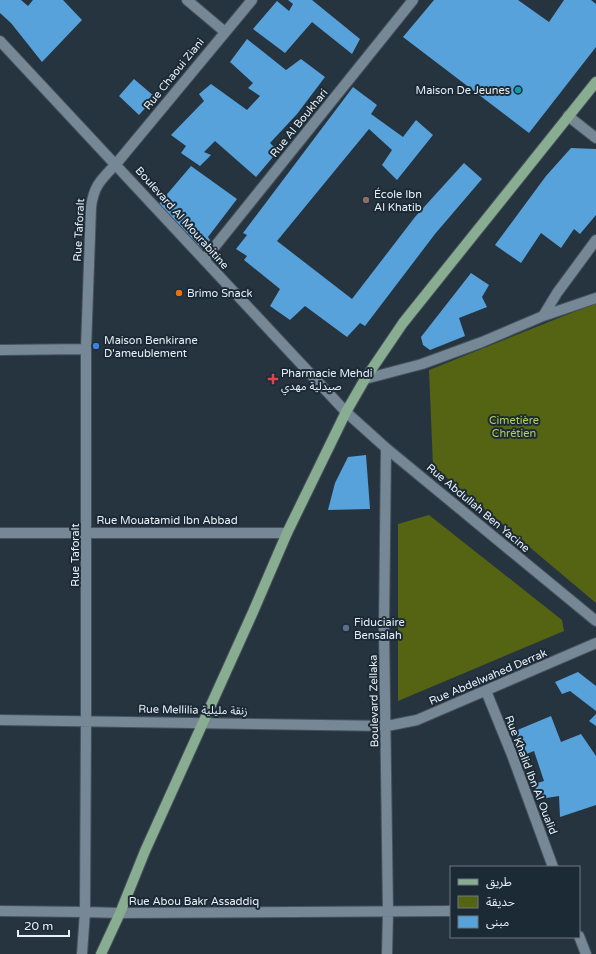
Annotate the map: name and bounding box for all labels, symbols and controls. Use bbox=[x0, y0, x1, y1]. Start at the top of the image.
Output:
street label: Rue Chaoui Ziani bbox=[141, 36, 207, 112]
place label: Maison De Jeunes bbox=[416, 84, 510, 97]
marker: Maison De Jeunes bbox=[513, 85, 523, 95]
street label: Rue Al Boukhari bbox=[267, 86, 331, 160]
street label: Boulevard Al Mourabitine bbox=[133, 164, 231, 272]
place label: École Ibn Al Khatib bbox=[374, 187, 422, 214]
marker: École Ibn Al Khatib bbox=[361, 195, 371, 205]
street label: Rue Taforalt bbox=[71, 198, 87, 262]
place label: Brimo Snack bbox=[187, 287, 253, 300]
marker: Brimo Snack bbox=[174, 288, 184, 298]
place label: Maison Benkirane D'ameublement bbox=[104, 334, 198, 360]
marker: Maison Benkirane D'ameublement bbox=[91, 341, 101, 351]
place label: Pharmacie Mehdi صيدلية مهدي bbox=[281, 367, 372, 395]
marker: Pharmacie Mehdi صيدلية مهدي bbox=[268, 374, 278, 384]
park label: Cimetière Chrétien bbox=[489, 414, 539, 440]
street label: Rue Abdullah Ben Yacine bbox=[424, 461, 532, 555]
street label: Rue Mouatamid Ibn Abbad bbox=[96, 514, 238, 527]
street label: Rue Taforalt bbox=[69, 523, 82, 587]
place label: Fiduciaire Bensalah bbox=[354, 616, 405, 642]
marker: Fiduciaire Bensalah bbox=[341, 623, 351, 633]
street label: Rue Abdelwahed Derrak bbox=[427, 646, 549, 708]
street label: Boulevard Zellaka bbox=[367, 655, 381, 747]
street label: Rue Mellilia زنقة مليلية bbox=[138, 703, 248, 718]
street label: Rue Khalid Ibn Al Oualid bbox=[502, 714, 560, 836]
legend bbox=[450, 866, 580, 938]
text: طريق bbox=[486, 875, 512, 890]
street label: Rue Abou Bakr Assaddiq bbox=[129, 895, 259, 908]
text: حديقة bbox=[486, 895, 515, 909]
scale bar bbox=[18, 912, 69, 938]
text: مبنى bbox=[486, 915, 509, 929]
text: 20 m bbox=[24, 919, 53, 933]

